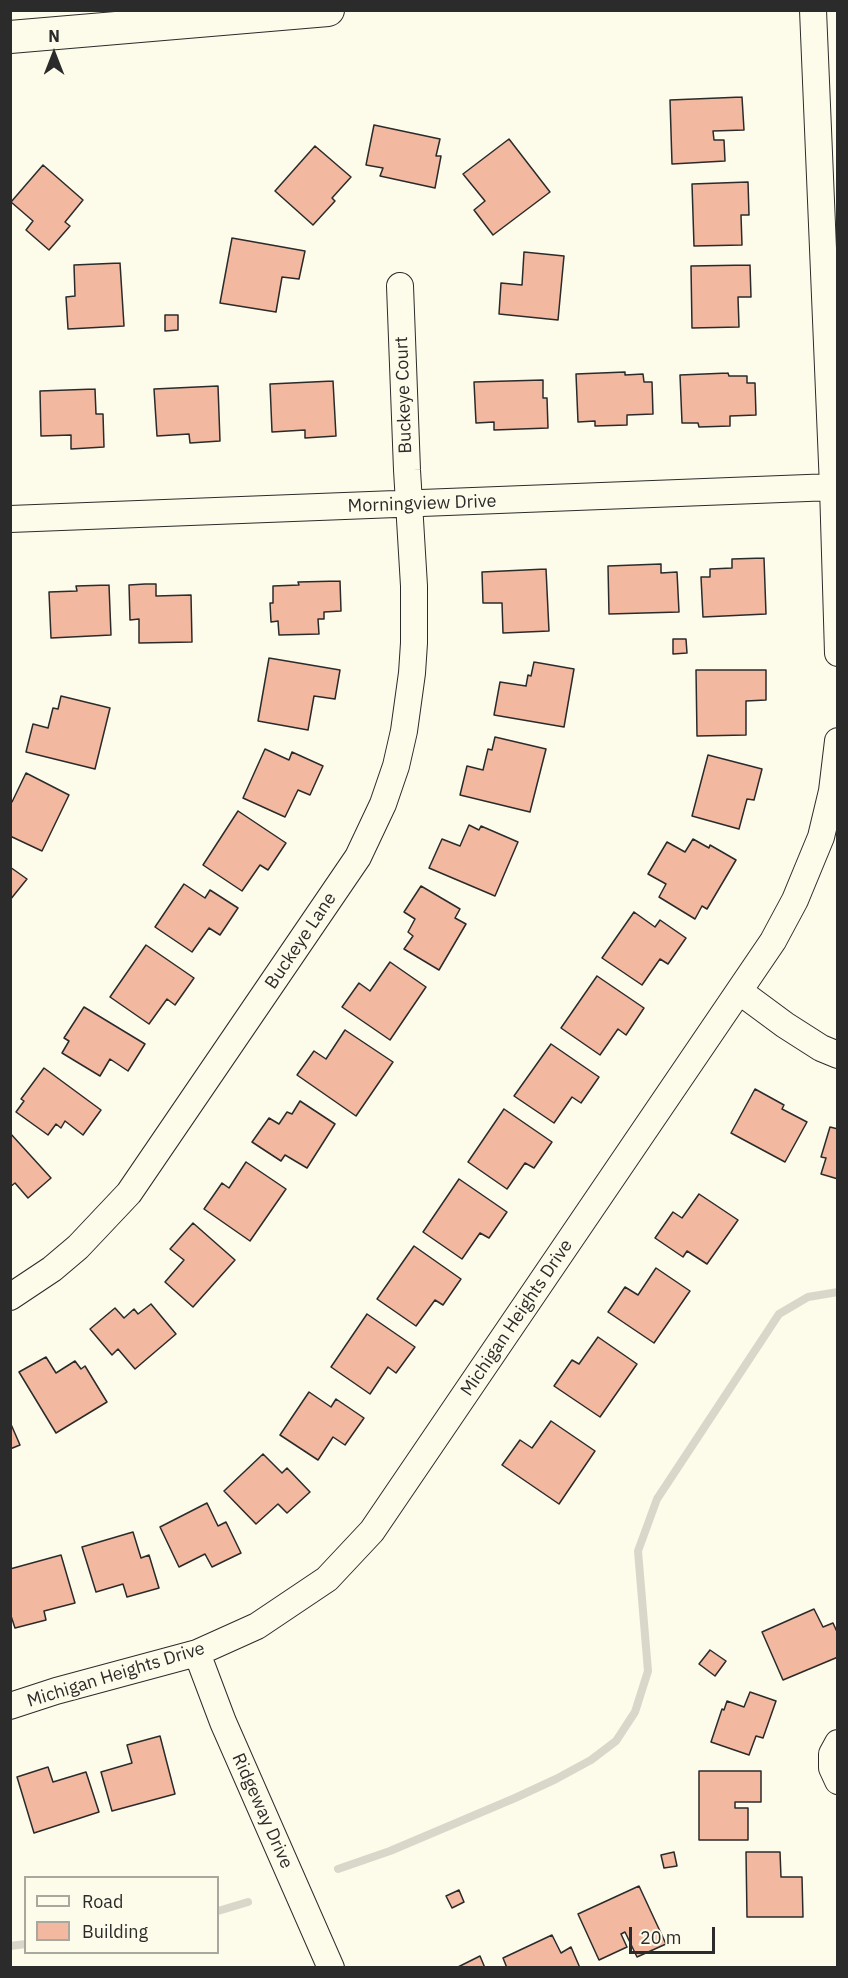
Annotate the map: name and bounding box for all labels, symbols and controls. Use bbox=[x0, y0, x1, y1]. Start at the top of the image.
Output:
north arrow bbox=[24, 24, 84, 84]
text: N bbox=[48, 26, 60, 46]
street label: Buckeye Court bbox=[391, 336, 417, 454]
street label: Morningview Drive bbox=[347, 491, 497, 517]
street label: Buckeye Lane bbox=[261, 889, 341, 993]
street label: Michigan Heights Drive bbox=[456, 1236, 578, 1400]
street label: Michigan Heights Drive bbox=[25, 1638, 207, 1712]
street label: Ridgeway Drive bbox=[227, 1750, 297, 1872]
legend bbox=[24, 1876, 219, 1954]
text: Road bbox=[82, 1890, 123, 1913]
scale bar bbox=[632, 1915, 718, 1953]
text: Building bbox=[82, 1920, 148, 1943]
text: 20 m bbox=[640, 1926, 682, 1949]

